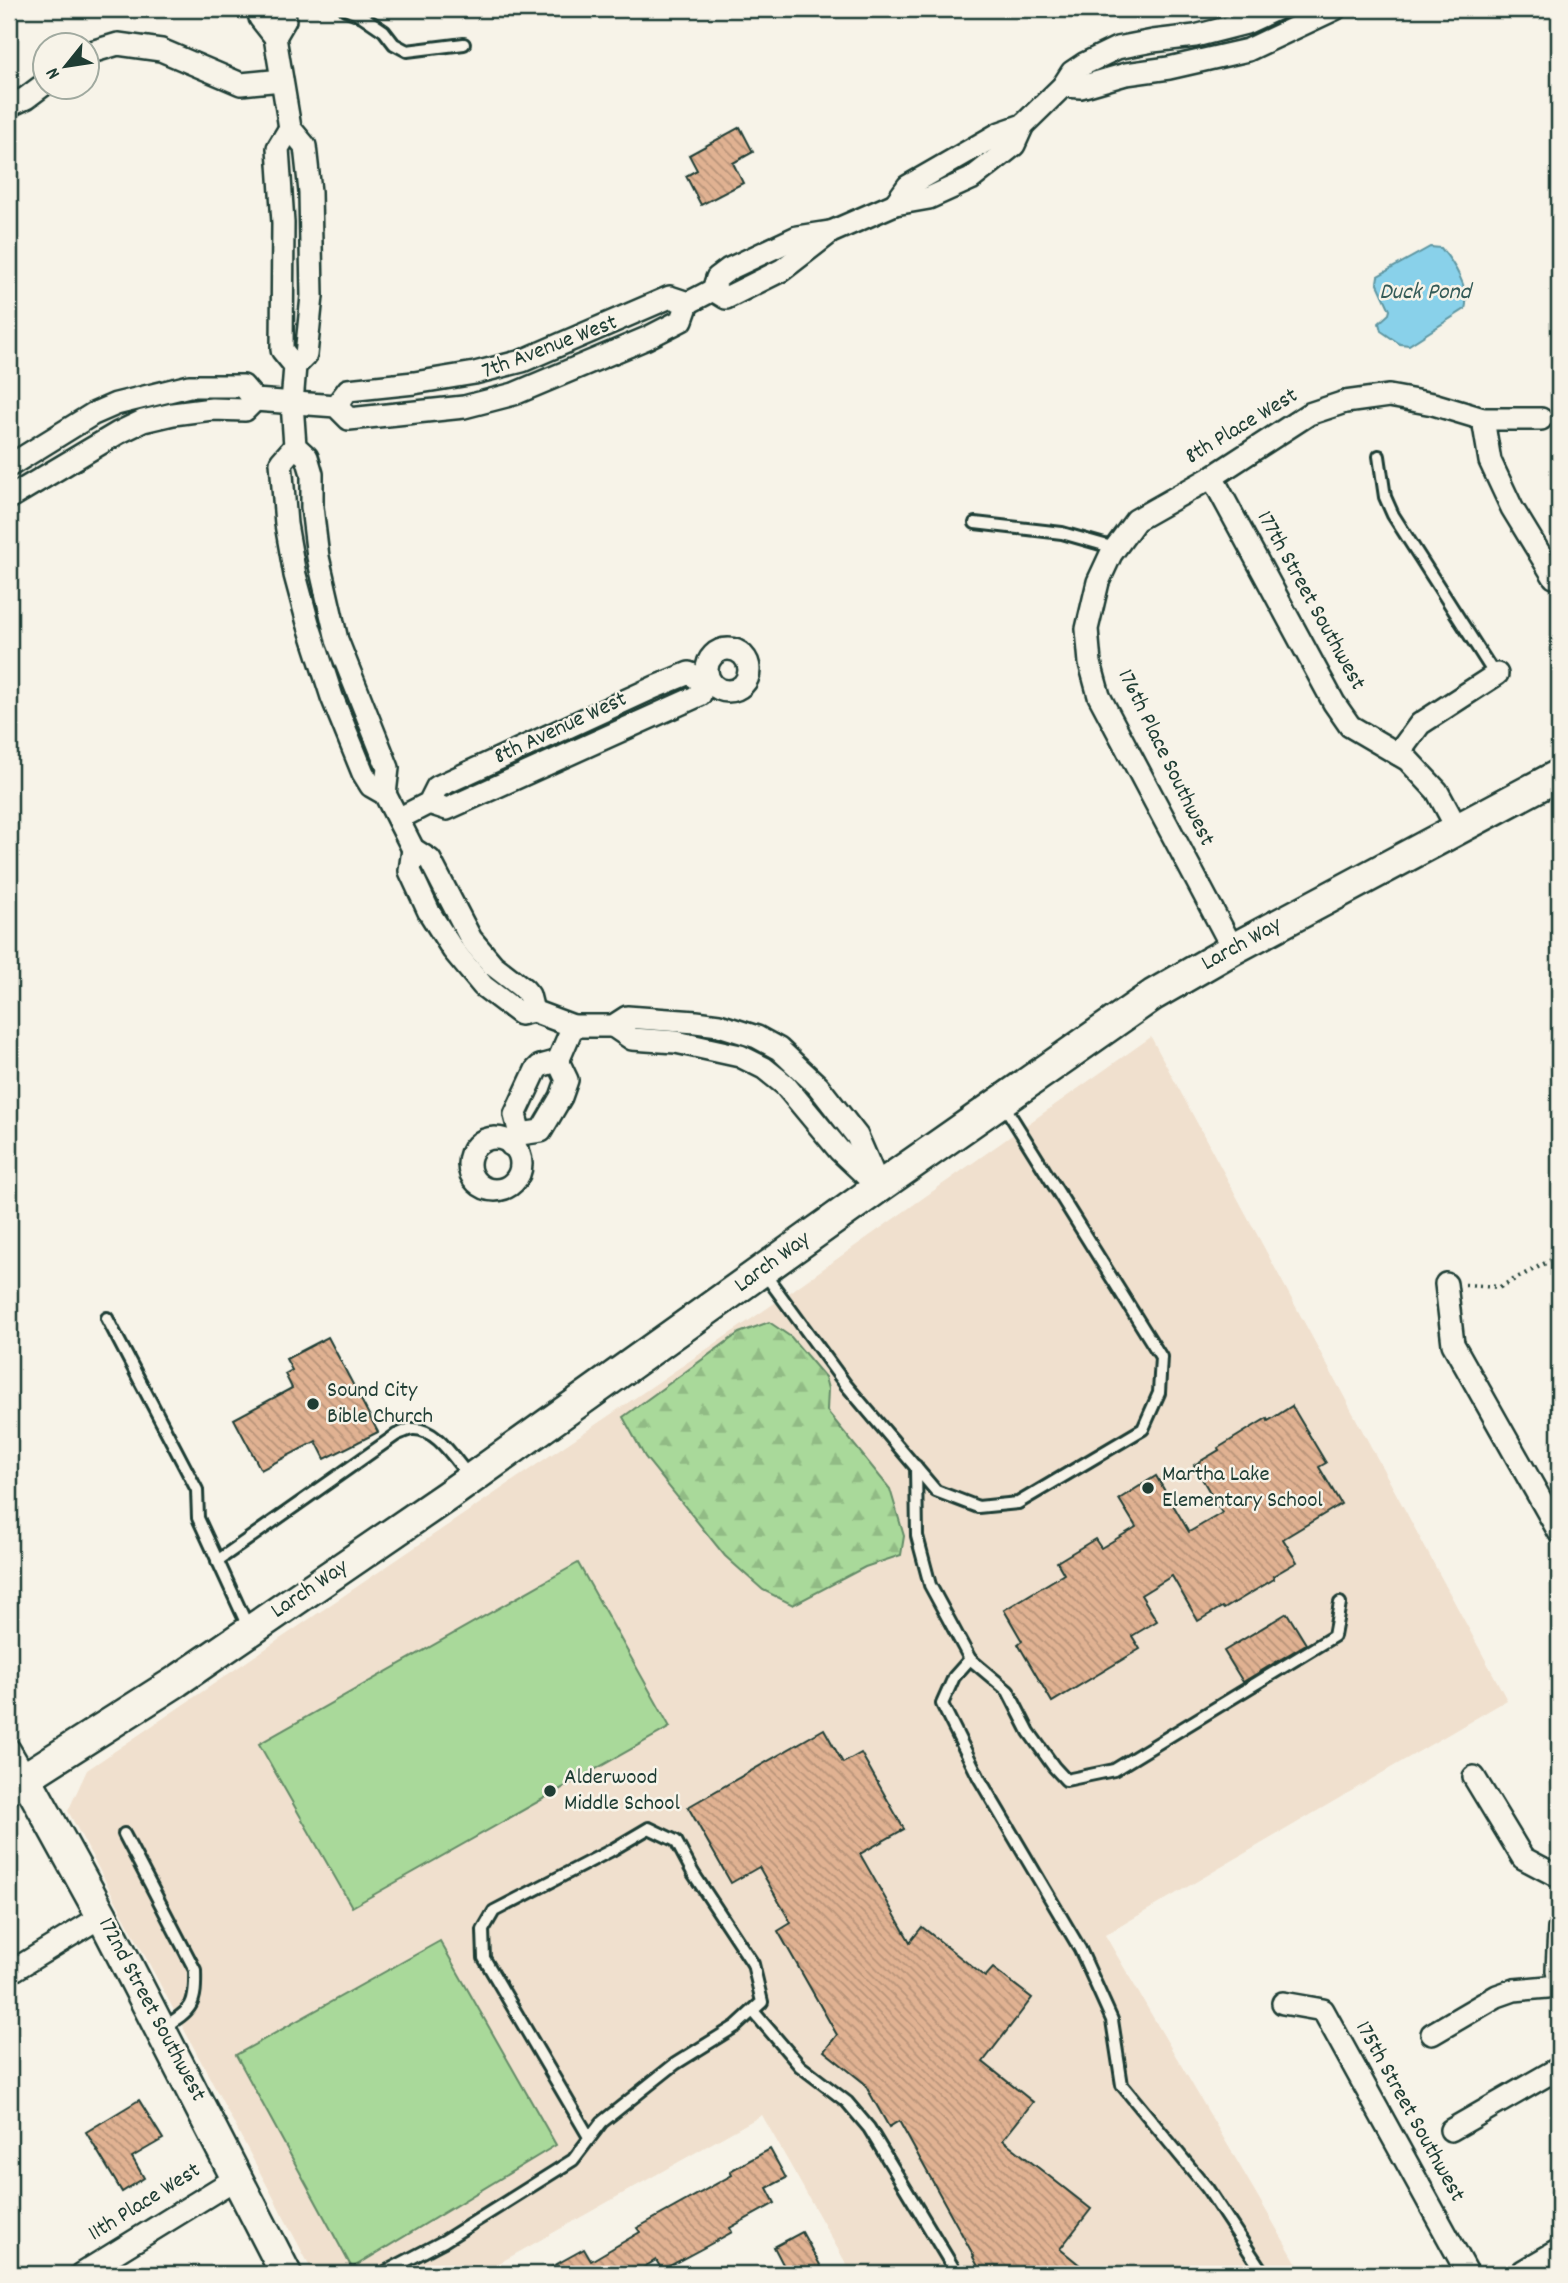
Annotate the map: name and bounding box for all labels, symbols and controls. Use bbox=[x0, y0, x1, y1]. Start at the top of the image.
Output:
north arrow bbox=[32, 32, 102, 102]
text: N bbox=[40, 62, 68, 84]
water label: Duck Pond bbox=[1379, 276, 1474, 310]
street label: 7th Avenue West bbox=[477, 307, 623, 389]
street label: 8th Place West bbox=[1179, 380, 1305, 474]
street label: 177th Street Southwest bbox=[1247, 505, 1373, 697]
street label: 176th Place Southwest bbox=[1108, 664, 1222, 852]
street label: 8th Avenue West bbox=[489, 684, 633, 774]
street label: Larch Way bbox=[1196, 909, 1289, 981]
street label: Larch Way bbox=[728, 1224, 818, 1302]
place label: Sound City Bible Church bbox=[327, 1375, 433, 1434]
marker: Sound City Bible Church bbox=[305, 1396, 321, 1412]
place label: Martha Lake Elementary School bbox=[1162, 1459, 1323, 1518]
marker: Martha Lake Elementary School bbox=[1140, 1480, 1156, 1496]
street label: Larch Way bbox=[265, 1552, 356, 1628]
place label: Alderwood Middle School bbox=[564, 1762, 681, 1821]
marker: Alderwood Middle School bbox=[542, 1783, 558, 1799]
street label: 172nd Street Southwest bbox=[89, 1912, 213, 2108]
street label: 175th Street Southwest bbox=[1346, 2016, 1472, 2208]
street label: 11th Place West bbox=[82, 2155, 208, 2251]

